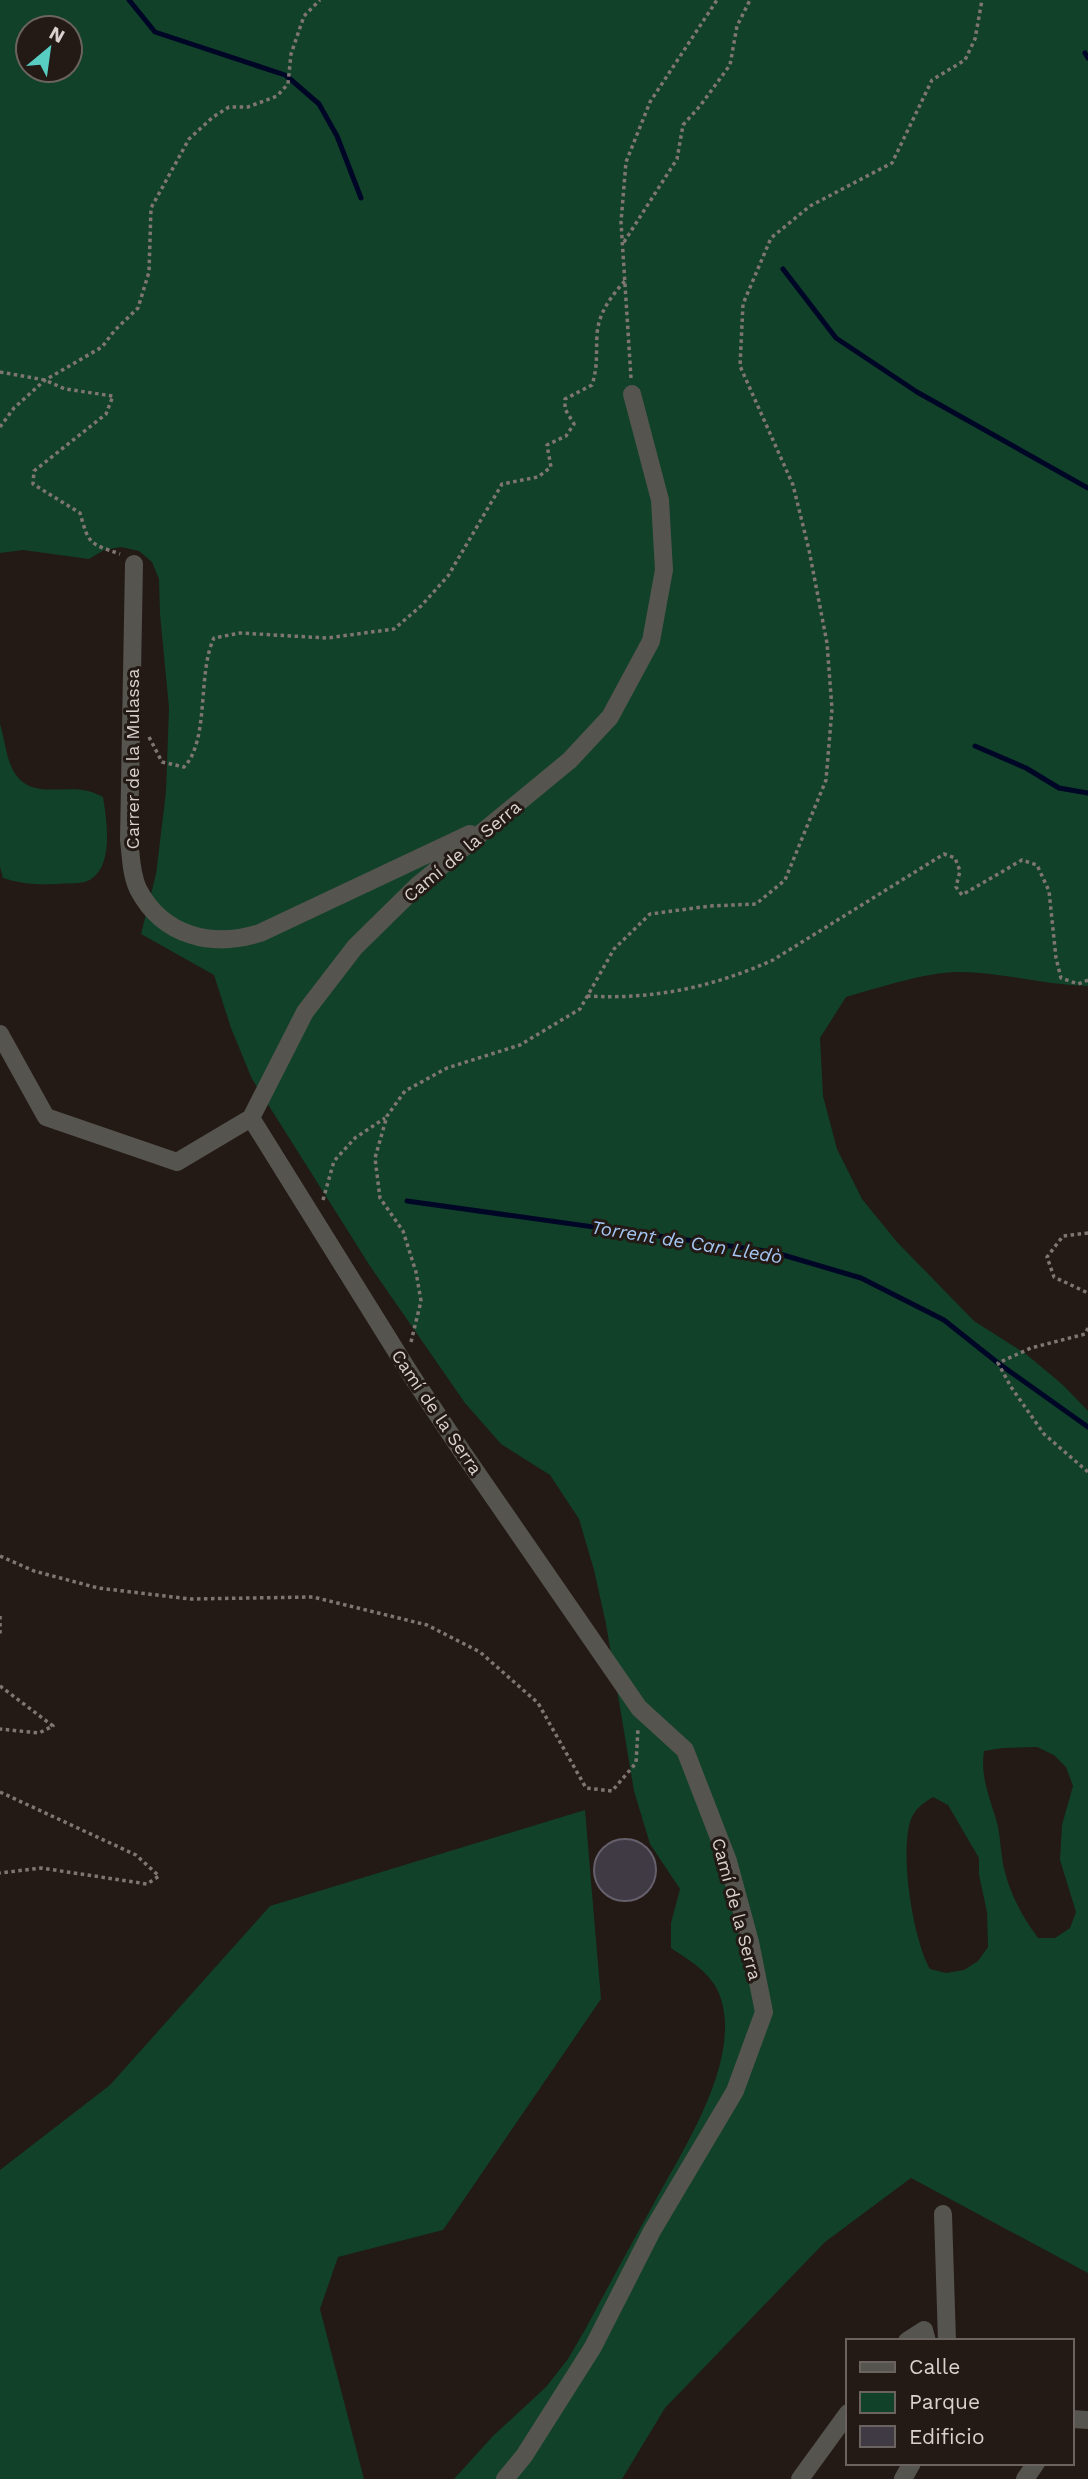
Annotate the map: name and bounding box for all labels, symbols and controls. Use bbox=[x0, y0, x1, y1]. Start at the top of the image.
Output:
north arrow bbox=[14, 14, 84, 84]
text: N bbox=[45, 21, 69, 48]
street label: Carrer de la Mulassa bbox=[122, 669, 143, 849]
street label: Camí de la Serra bbox=[399, 796, 525, 906]
water label: Torrent de Can Lledò bbox=[590, 1216, 784, 1268]
street label: Camí de la Serra bbox=[387, 1345, 487, 1479]
street label: Camí de la Serra bbox=[708, 1836, 766, 1982]
legend bbox=[846, 2339, 1074, 2465]
text: Calle bbox=[909, 2354, 960, 2379]
text: Parque bbox=[909, 2389, 980, 2414]
text: Edificio bbox=[909, 2424, 985, 2449]

